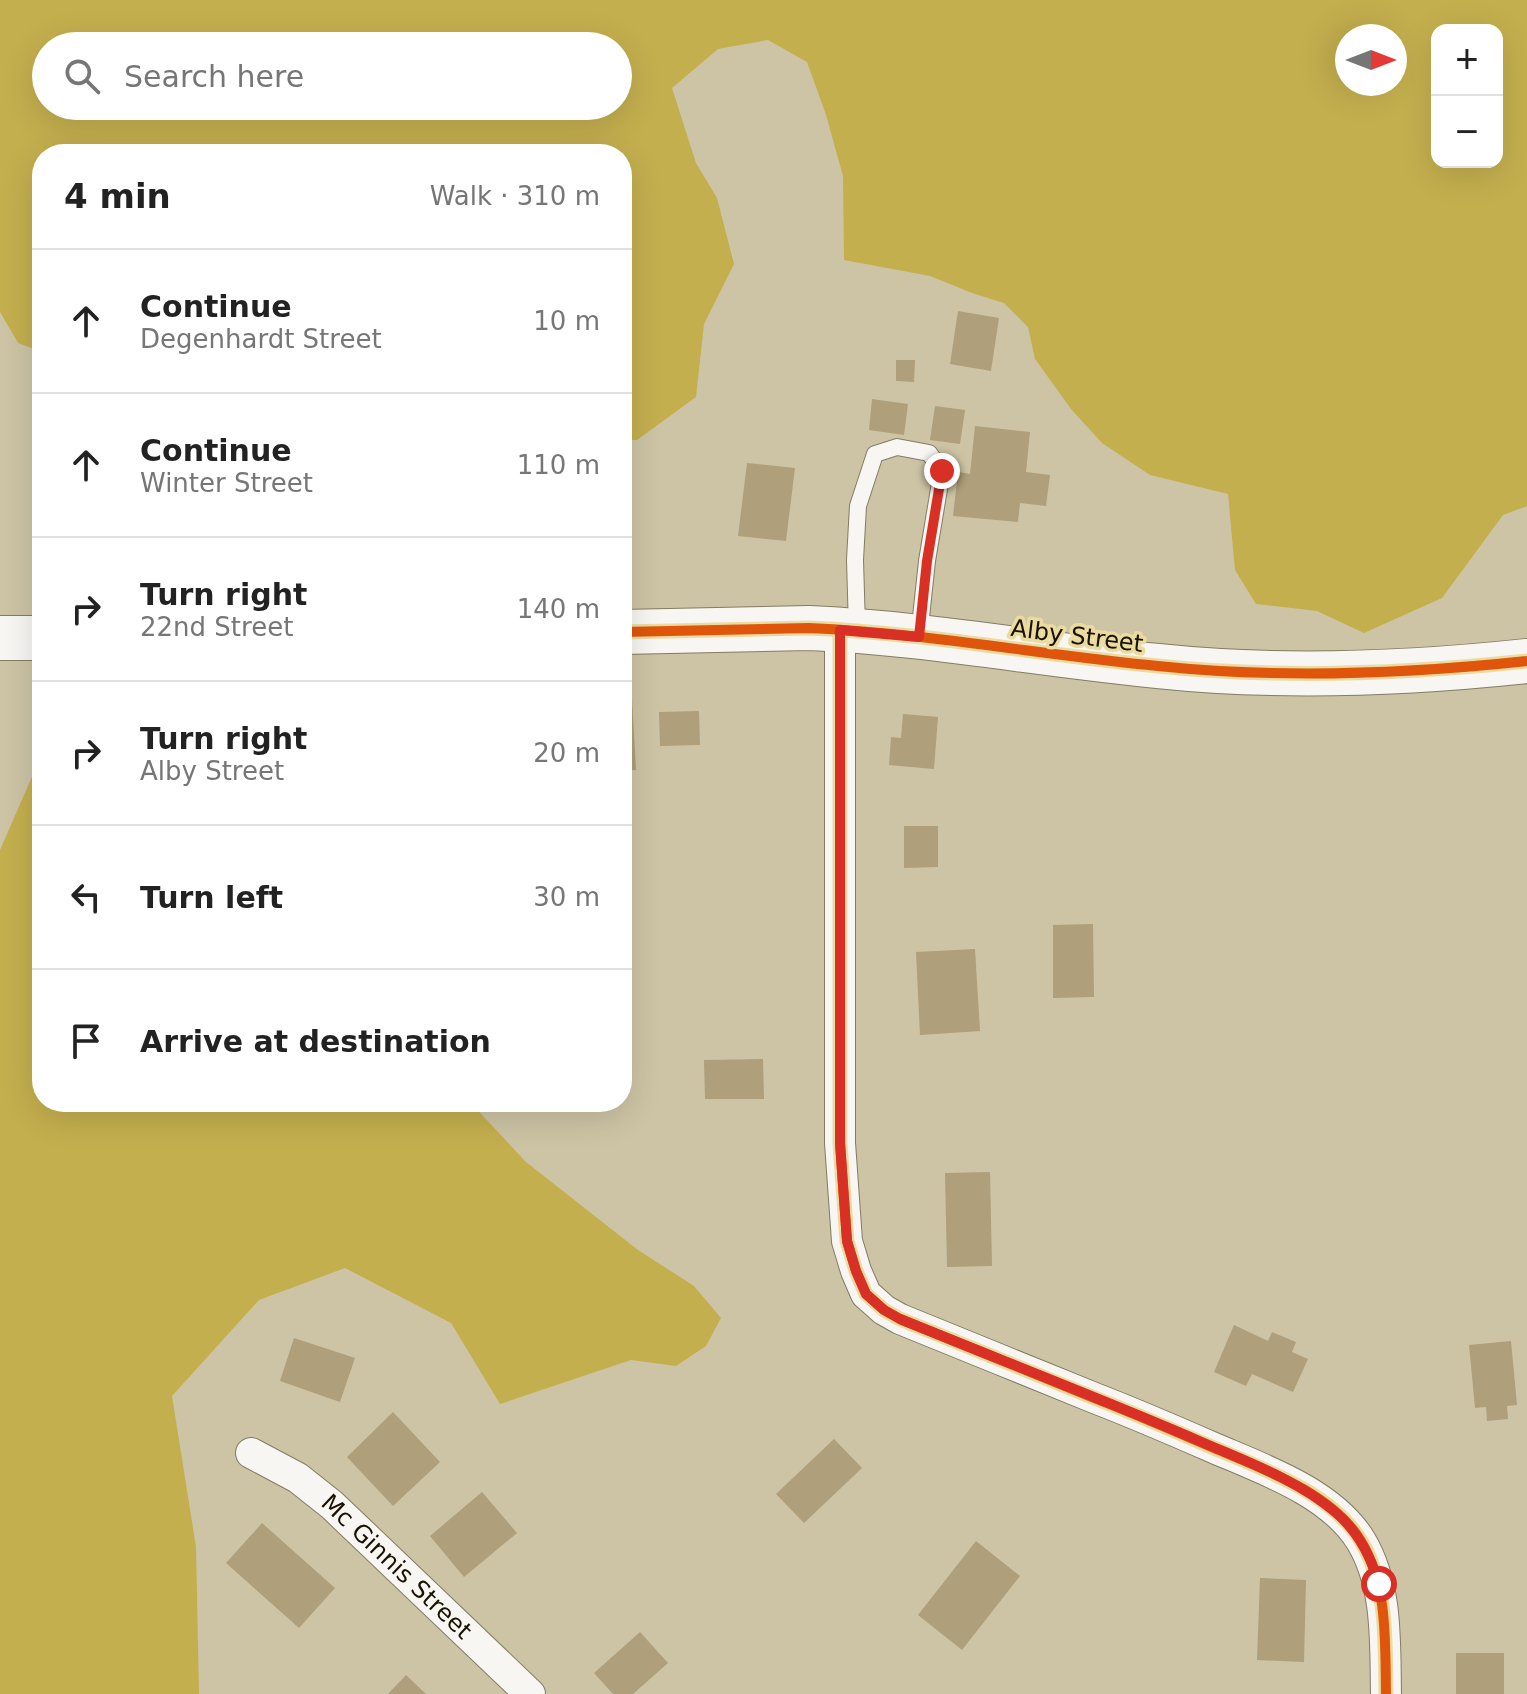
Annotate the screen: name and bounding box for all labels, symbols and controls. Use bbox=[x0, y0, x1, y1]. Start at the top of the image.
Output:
north arrow bbox=[1335, 24, 1407, 96]
map controls bbox=[1431, 24, 1503, 168]
button: + bbox=[1431, 24, 1503, 96]
search box bbox=[32, 32, 632, 120]
icon: search bbox=[60, 54, 104, 98]
text: Search here bbox=[124, 59, 304, 94]
button: − bbox=[1431, 96, 1503, 168]
text: 4 min bbox=[64, 176, 171, 216]
text: Walk · 310 m bbox=[430, 181, 600, 211]
text: Continue bbox=[140, 289, 292, 324]
icon: ahead bbox=[64, 299, 108, 343]
text: 10 m bbox=[533, 306, 600, 336]
text: Degenhardt Street bbox=[140, 324, 382, 354]
text: Continue bbox=[140, 433, 292, 468]
icon: ahead bbox=[64, 443, 108, 487]
text: 110 m bbox=[517, 450, 600, 480]
route end bbox=[924, 453, 960, 489]
text: Winter Street bbox=[140, 468, 313, 498]
text: Turn right bbox=[140, 577, 307, 612]
icon: right bbox=[64, 587, 108, 631]
text: 140 m bbox=[517, 594, 600, 624]
text: 22nd Street bbox=[140, 612, 293, 642]
street label: Alby Street bbox=[1009, 614, 1145, 658]
text: Turn right bbox=[140, 721, 307, 756]
icon: right bbox=[64, 731, 108, 775]
text: 20 m bbox=[533, 738, 600, 768]
text: Alby Street bbox=[140, 756, 284, 786]
icon: left bbox=[64, 875, 108, 919]
text: Turn left bbox=[140, 880, 283, 915]
text: 30 m bbox=[533, 882, 600, 912]
icon: arrive bbox=[64, 1019, 108, 1063]
text: Arrive at destination bbox=[140, 1024, 491, 1059]
street label: Mc Ginnis Street bbox=[316, 1489, 478, 1645]
route start bbox=[1361, 1566, 1397, 1602]

